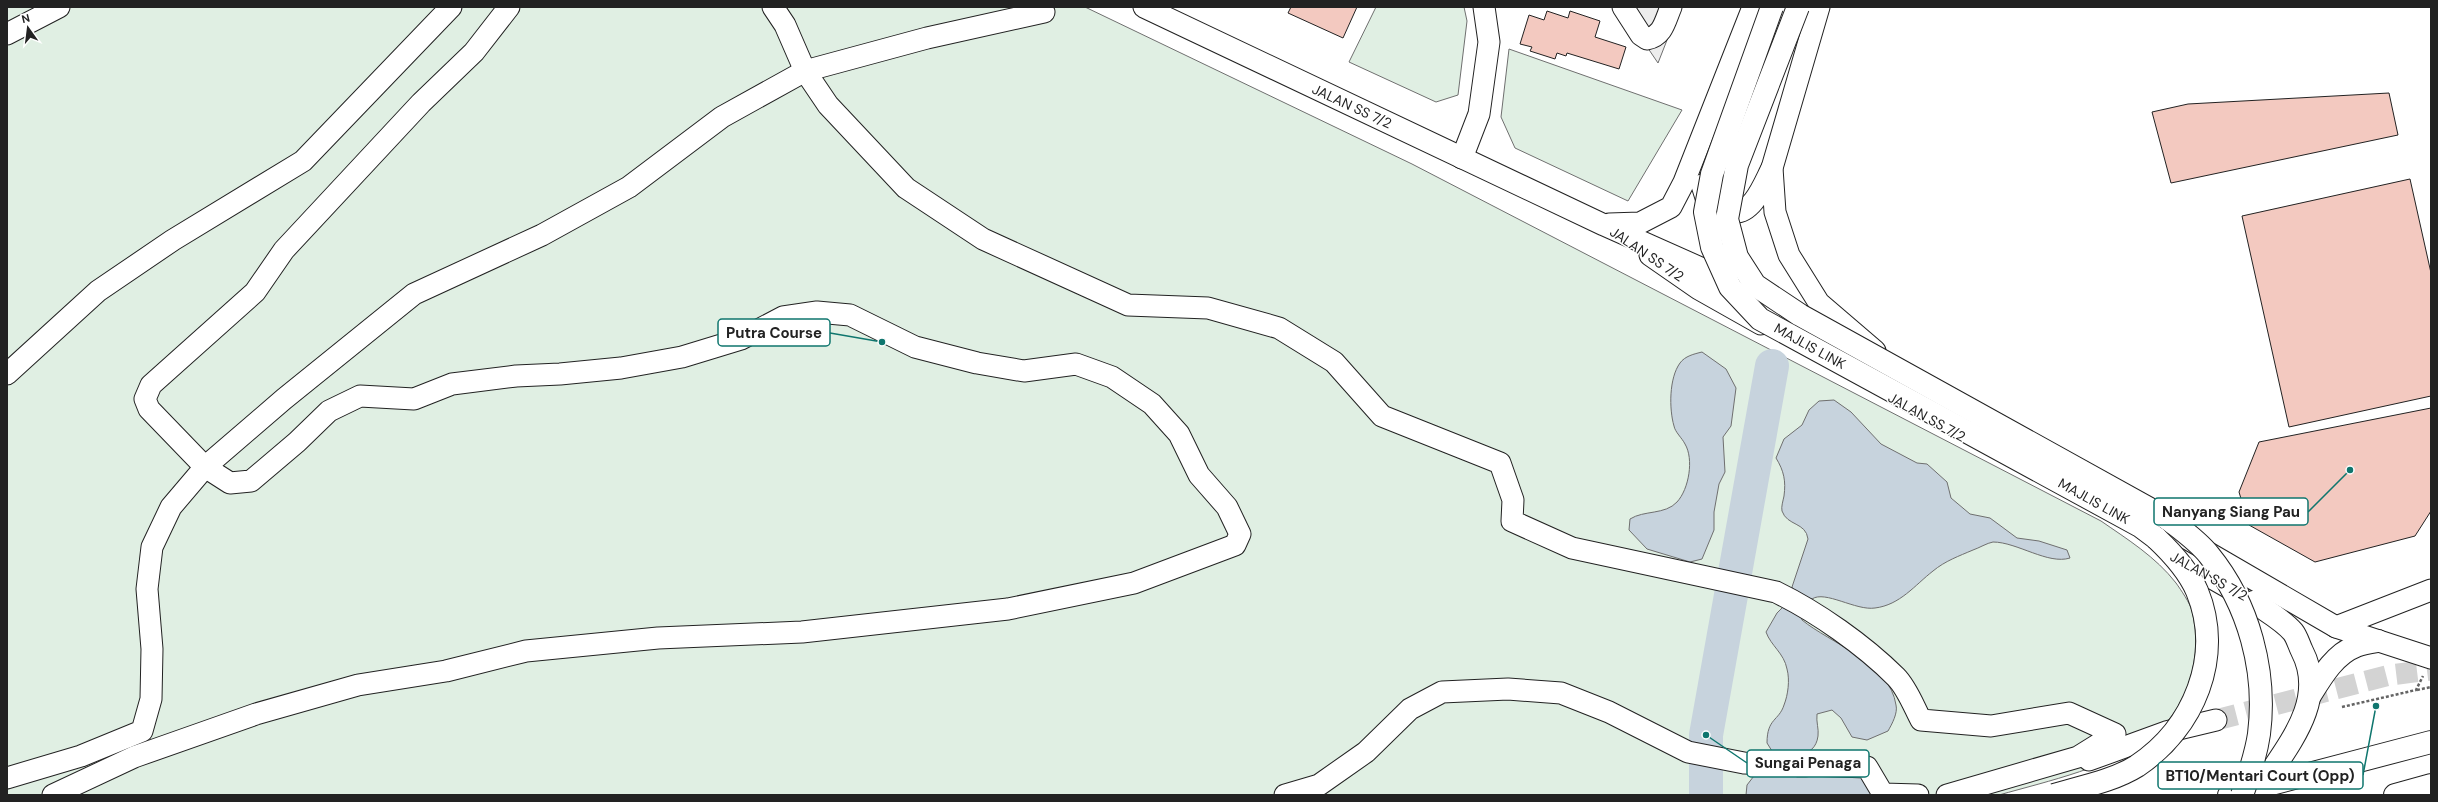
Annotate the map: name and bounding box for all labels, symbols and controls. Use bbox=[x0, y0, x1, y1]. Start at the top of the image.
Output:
north arrow bbox=[8, 8, 48, 48]
text: N bbox=[20, 11, 31, 26]
street label: JALAN SS 7/2 bbox=[1309, 80, 1395, 132]
street label: JALAN SS 7/2 bbox=[1606, 223, 1688, 285]
callout: Putra Course bbox=[718, 319, 830, 346]
street label: MAJLIS LINK bbox=[1771, 319, 1849, 373]
text: Putra Course bbox=[726, 323, 822, 343]
street label: JALAN SS 7/2 bbox=[1885, 388, 1969, 446]
street label: MAJLIS LINK bbox=[2055, 474, 2133, 528]
callout: Nanyang Siang Pau bbox=[2154, 498, 2308, 525]
text: Nanyang Siang Pau bbox=[2162, 502, 2300, 522]
street label: JALAN SS 7/2 bbox=[2167, 547, 2251, 605]
callout: Sungai Penaga bbox=[1747, 750, 1869, 777]
text: Sungai Penaga bbox=[1755, 753, 1861, 773]
callout: BT10/Mentari Court (Opp) bbox=[2158, 762, 2363, 789]
text: BT10/Mentari Court (Opp) bbox=[2165, 766, 2355, 786]

